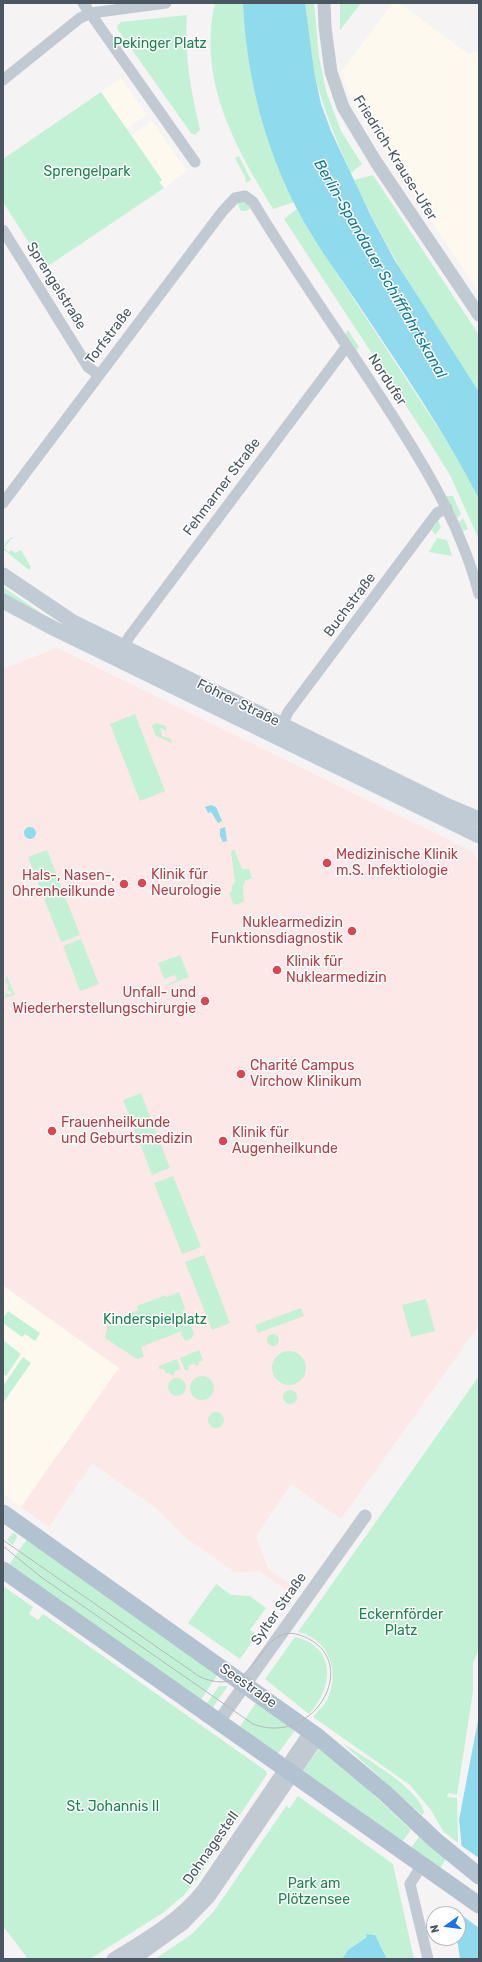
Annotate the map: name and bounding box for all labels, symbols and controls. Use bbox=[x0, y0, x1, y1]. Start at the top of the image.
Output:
park label: Pekinger Platz bbox=[113, 36, 207, 52]
street label: Friedrich-Krause-Ufer bbox=[350, 92, 440, 224]
water label: Berlin-Spandauer Schifffahrtskanal bbox=[310, 156, 450, 382]
park label: Sprengelpark bbox=[44, 164, 130, 180]
street label: Sprengelstraße bbox=[22, 239, 90, 333]
street label: Torfstraße bbox=[82, 304, 136, 368]
street label: Nordufer bbox=[364, 351, 410, 409]
street label: Fehmarner Straße bbox=[180, 435, 264, 539]
street label: Buchstraße bbox=[321, 570, 379, 640]
street label: Föhrer Straße bbox=[194, 676, 282, 730]
place label: Medizinische Klinik m.S. Infektiologie bbox=[336, 847, 458, 880]
marker: Medizinische Klinik m.S. Infektiologie bbox=[321, 857, 333, 869]
place label: Klinik für Neurologie bbox=[151, 867, 221, 900]
place label: Hals-, Nasen-, Ohrenheilkunde bbox=[12, 868, 115, 900]
marker: Klinik für Neurologie bbox=[136, 877, 148, 889]
marker: Hals-, Nasen-, Ohrenheilkunde bbox=[118, 878, 130, 890]
place label: Nuklearmedizin Funktionsdiagnostik bbox=[211, 915, 343, 948]
marker: Nuklearmedizin Funktionsdiagnostik bbox=[346, 925, 358, 937]
place label: Klinik für Nuklearmedizin bbox=[286, 954, 387, 986]
marker: Klinik für Nuklearmedizin bbox=[271, 964, 283, 976]
place label: Unfall- und Wiederherstellungschirurgie bbox=[13, 985, 196, 1018]
marker: Unfall- und Wiederherstellungschirurgie bbox=[199, 995, 211, 1007]
place label: Charité Campus Virchow Klinikum bbox=[250, 1058, 362, 1090]
marker: Charité Campus Virchow Klinikum bbox=[235, 1068, 247, 1080]
place label: Frauenheilkunde und Geburtsmedizin bbox=[61, 1115, 193, 1148]
marker: Frauenheilkunde und Geburtsmedizin bbox=[46, 1125, 58, 1137]
place label: Klinik für Augenheilkunde bbox=[232, 1125, 338, 1158]
marker: Klinik für Augenheilkunde bbox=[217, 1135, 229, 1147]
park label: Kinderspielplatz bbox=[103, 1312, 207, 1328]
street label: Sylter Straße bbox=[248, 1569, 310, 1649]
park label: Eckernförder Platz bbox=[359, 1607, 443, 1640]
street label: Seestraße bbox=[216, 1660, 280, 1712]
park label: St. Johannis II bbox=[67, 1799, 159, 1815]
street label: Dohnagestell bbox=[179, 1808, 243, 1888]
park label: Park am Plötzensee bbox=[278, 1876, 350, 1908]
north arrow bbox=[426, 1906, 466, 1946]
text: N bbox=[428, 1923, 442, 1934]

